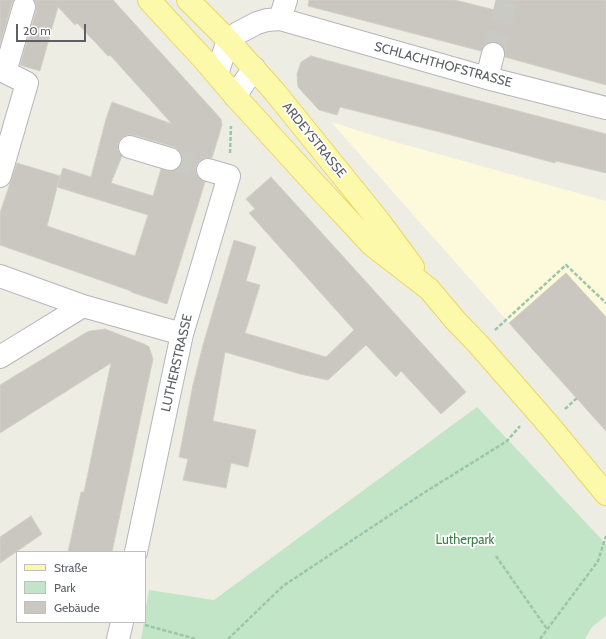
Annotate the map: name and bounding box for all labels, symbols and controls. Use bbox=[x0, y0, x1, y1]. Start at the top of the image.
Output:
scale bar bbox=[18, 16, 88, 42]
text: 20 m bbox=[23, 23, 51, 38]
street label: SCHLACHTHOFSTRASSE bbox=[372, 39, 514, 91]
street label: ARDEYSTRASSE bbox=[279, 99, 349, 181]
street label: LUTHERSTRASSE bbox=[158, 313, 196, 413]
park label: Lutherpark bbox=[436, 532, 494, 548]
legend bbox=[16, 551, 146, 623]
text: Straße bbox=[54, 560, 87, 575]
text: Park bbox=[54, 580, 76, 595]
text: Gebäude bbox=[54, 600, 100, 615]

